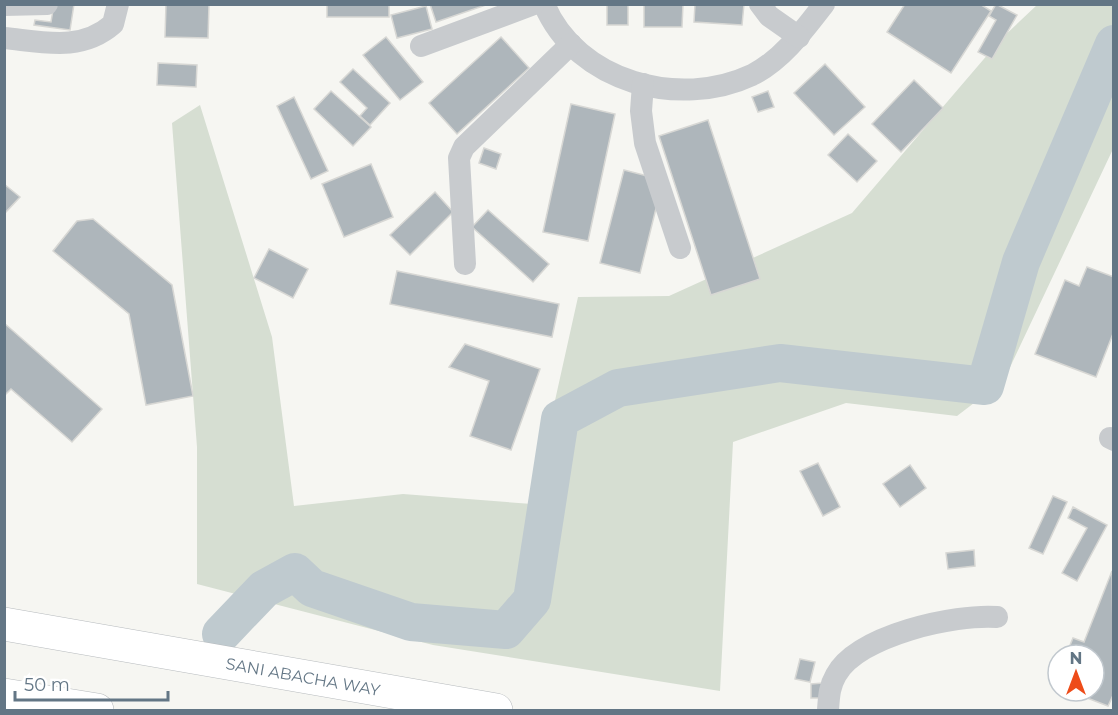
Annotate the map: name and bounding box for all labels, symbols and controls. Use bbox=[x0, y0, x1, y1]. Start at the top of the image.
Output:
north arrow bbox=[1046, 643, 1106, 703]
text: N bbox=[1070, 649, 1082, 668]
street label: SANI ABACHA WAY bbox=[224, 654, 382, 700]
scale bar bbox=[15, 664, 168, 702]
text: 50 m bbox=[24, 674, 70, 696]

